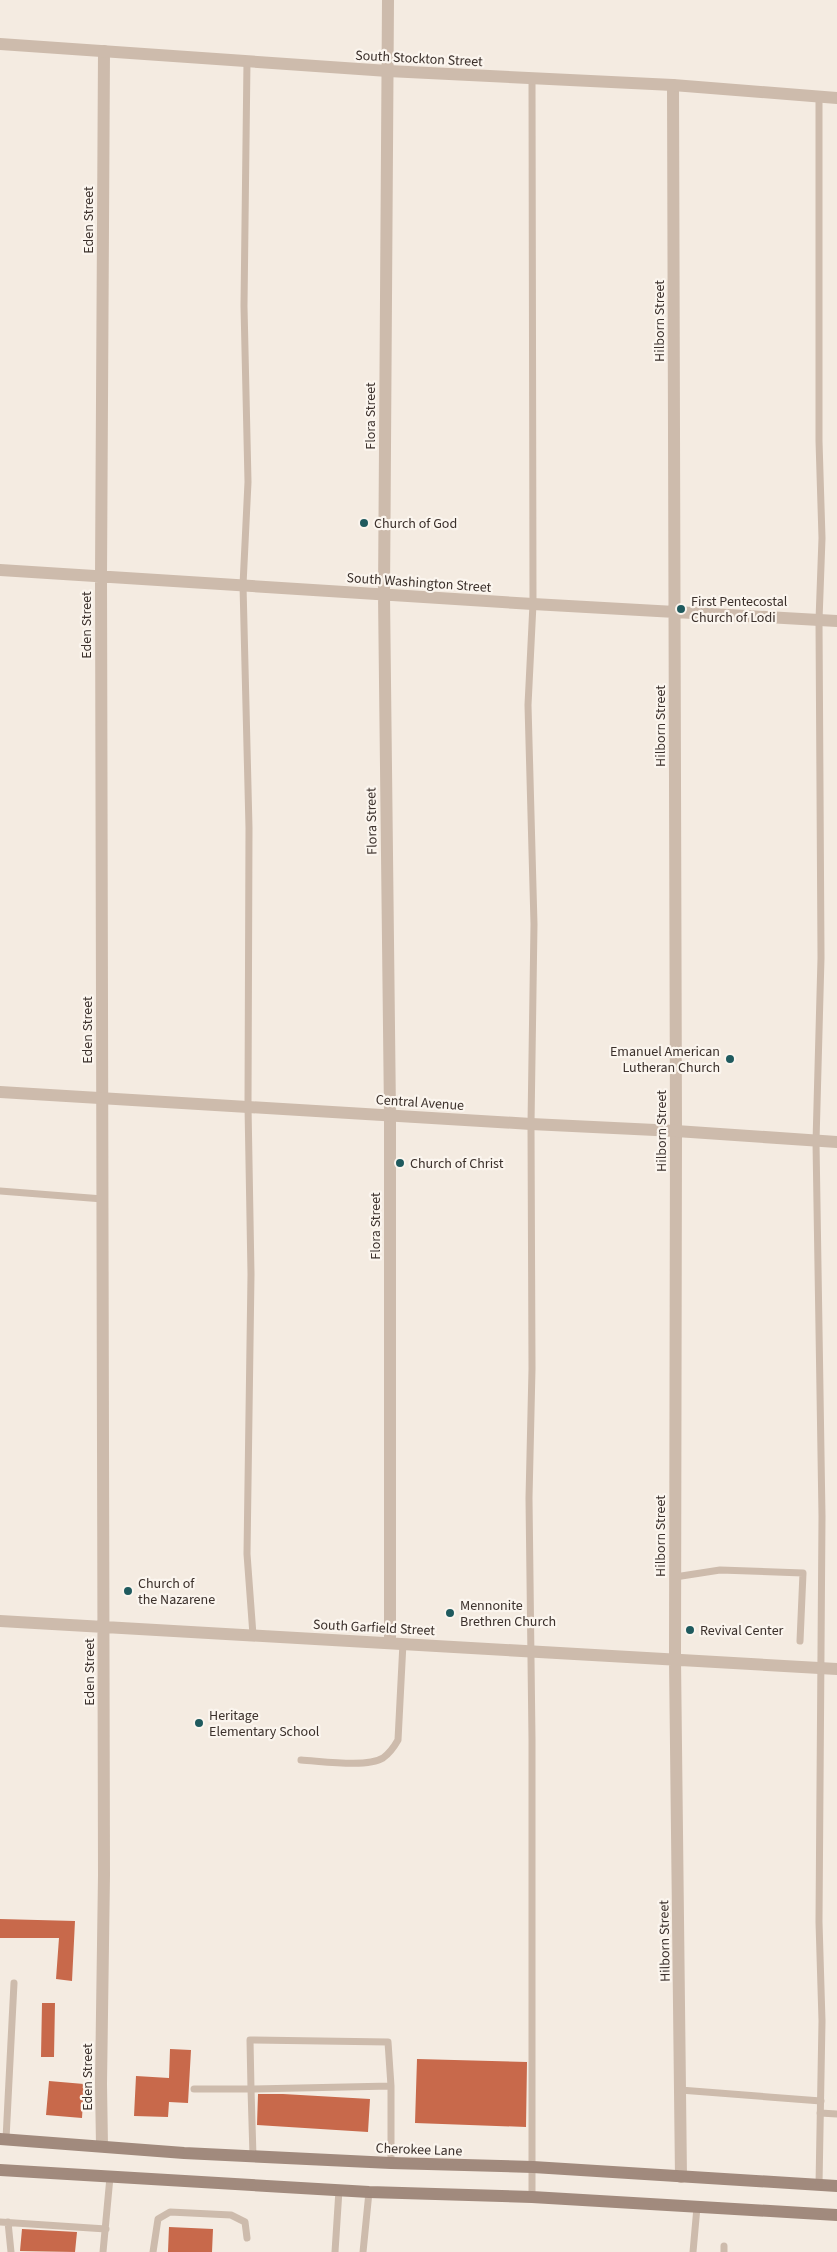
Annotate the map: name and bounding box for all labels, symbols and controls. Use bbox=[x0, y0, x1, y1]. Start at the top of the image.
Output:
street label: South Stockton Street bbox=[355, 46, 484, 72]
street label: Eden Street bbox=[79, 186, 99, 254]
street label: Hilborn Street bbox=[650, 280, 670, 362]
street label: Flora Street bbox=[361, 382, 381, 450]
place label: Church of God bbox=[374, 514, 457, 534]
marker: Church of God bbox=[358, 517, 370, 529]
street label: South Washington Street bbox=[346, 568, 492, 598]
street label: Eden Street bbox=[77, 591, 97, 659]
place label: First Pentecostal Church of Lodi bbox=[691, 592, 788, 628]
marker: First Pentecostal Church of Lodi bbox=[675, 603, 687, 615]
street label: Hilborn Street bbox=[651, 685, 671, 767]
street label: Flora Street bbox=[361, 787, 383, 855]
street label: Eden Street bbox=[78, 996, 98, 1064]
place label: Emanuel American Lutheran Church bbox=[610, 1042, 720, 1078]
marker: Emanuel American Lutheran Church bbox=[724, 1053, 736, 1065]
street label: Central Avenue bbox=[375, 1090, 465, 1116]
street label: Hilborn Street bbox=[652, 1090, 672, 1172]
place label: Church of Christ bbox=[410, 1154, 504, 1174]
marker: Church of Christ bbox=[394, 1157, 406, 1169]
street label: Flora Street bbox=[366, 1192, 386, 1260]
street label: Hilborn Street bbox=[651, 1495, 671, 1577]
place label: Church of the Nazarene bbox=[138, 1574, 215, 1610]
marker: Church of the Nazarene bbox=[122, 1585, 134, 1597]
place label: Mennonite Brethren Church bbox=[460, 1596, 556, 1632]
marker: Mennonite Brethren Church bbox=[444, 1607, 456, 1619]
street label: South Garfield Street bbox=[312, 1615, 436, 1641]
place label: Revival Center bbox=[700, 1621, 784, 1641]
marker: Revival Center bbox=[684, 1624, 696, 1636]
street label: Eden Street bbox=[80, 1638, 100, 1706]
place label: Heritage Elementary School bbox=[209, 1706, 320, 1742]
marker: Heritage Elementary School bbox=[193, 1717, 205, 1729]
street label: Hilborn Street bbox=[654, 1900, 676, 1982]
street label: Eden Street bbox=[78, 2043, 98, 2111]
street label: Cherokee Lane bbox=[375, 2138, 463, 2162]

